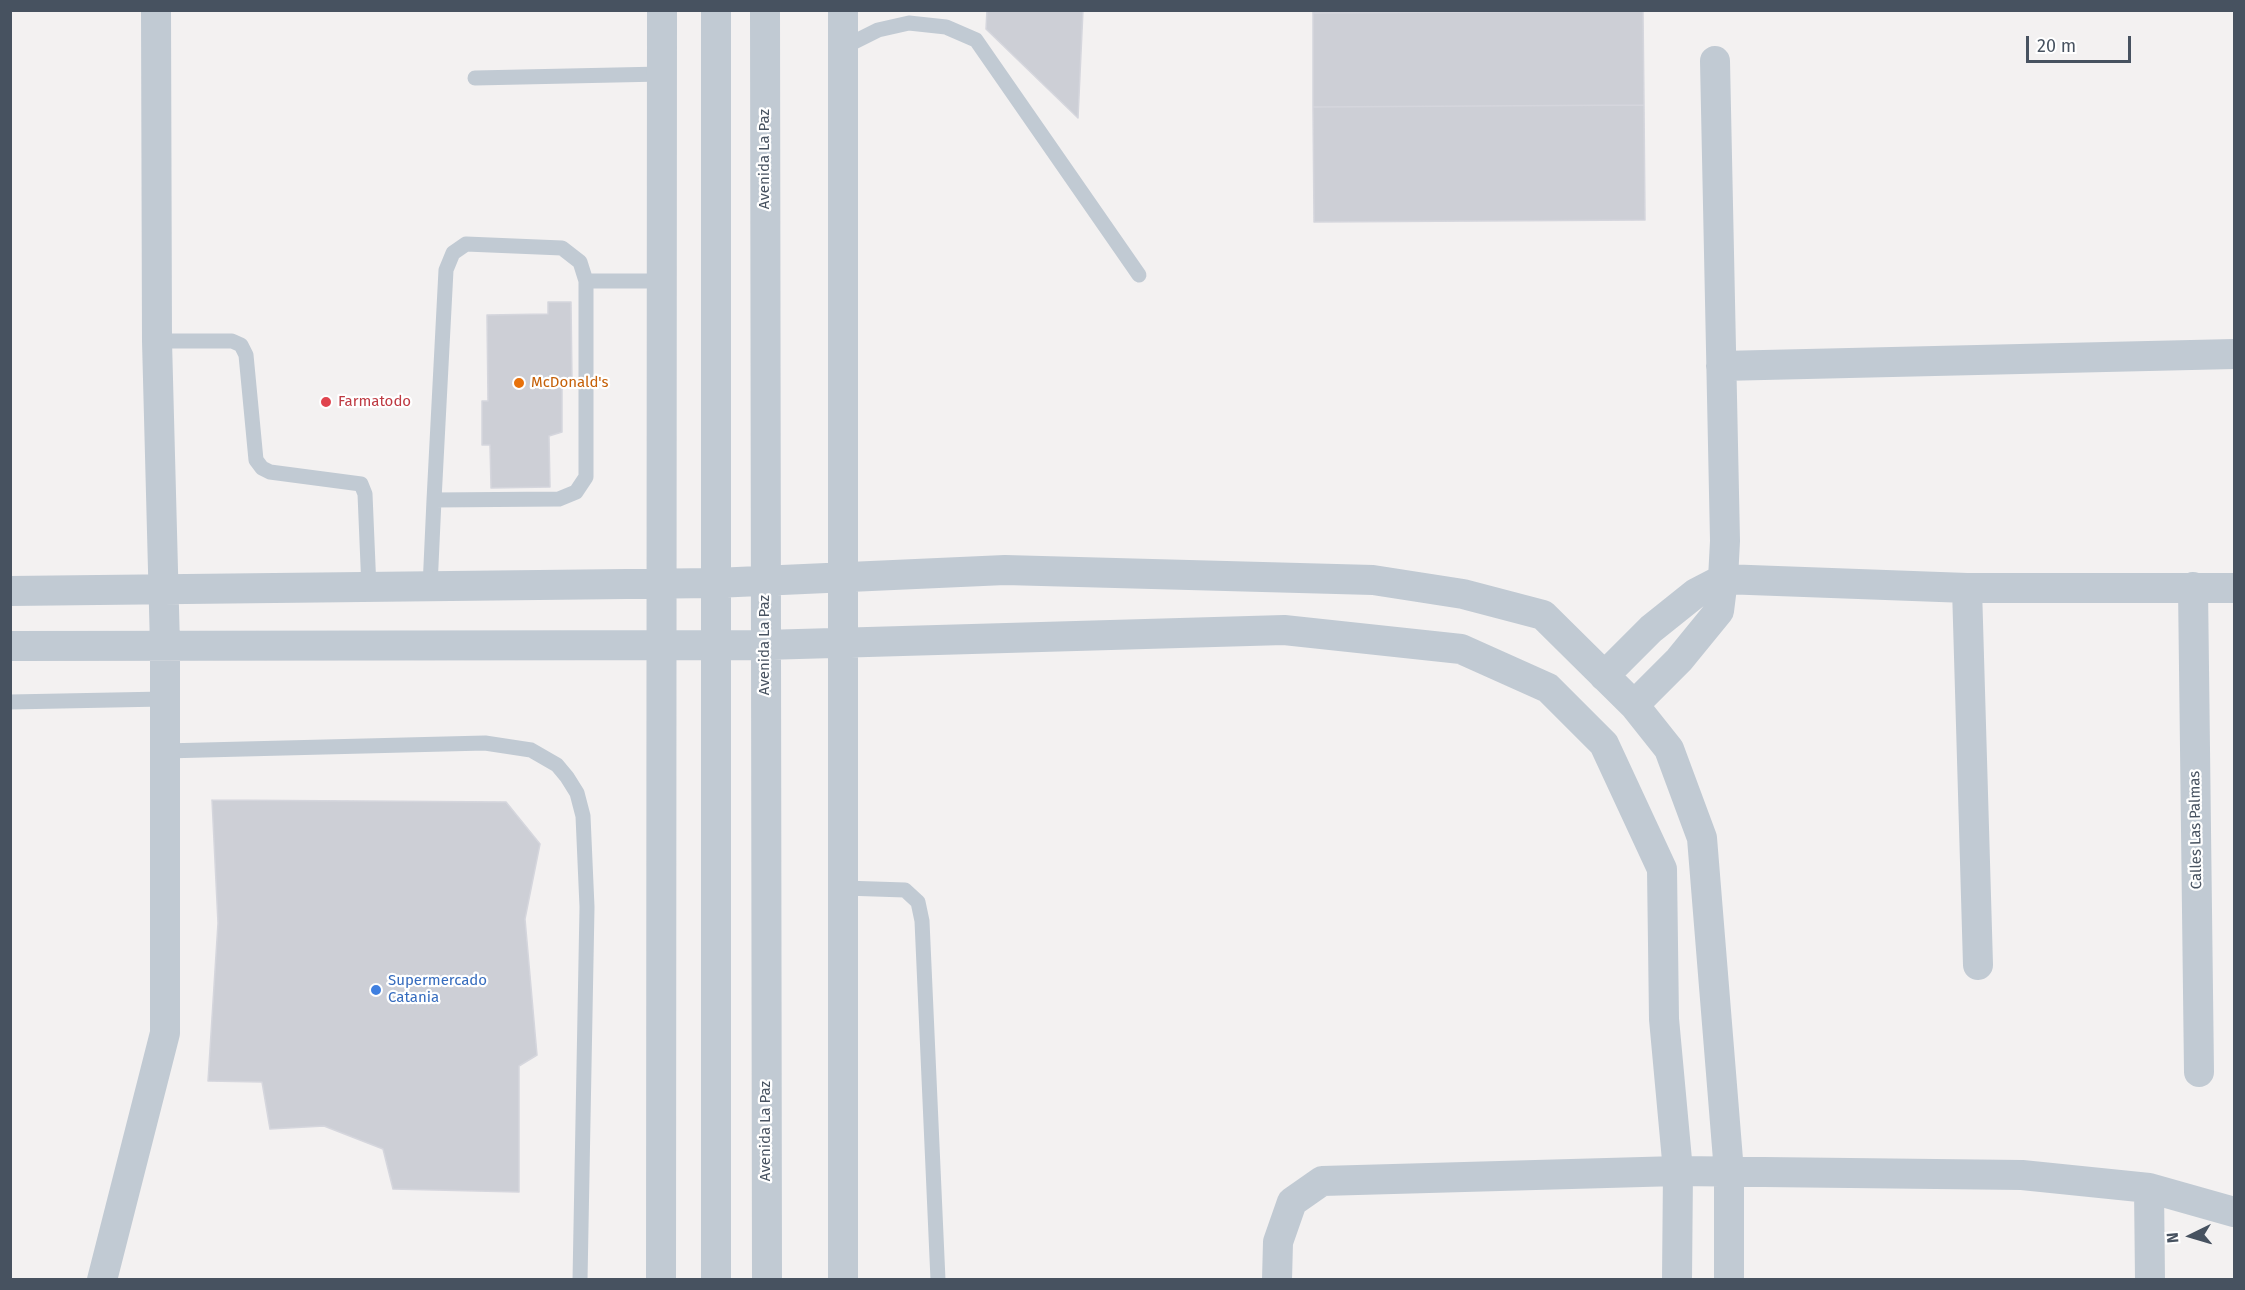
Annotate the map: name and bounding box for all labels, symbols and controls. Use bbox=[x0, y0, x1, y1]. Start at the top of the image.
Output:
scale bar bbox=[2029, 24, 2134, 62]
text: 20 m bbox=[2037, 35, 2076, 57]
street label: Avenida La Paz bbox=[756, 109, 774, 209]
place label: McDonald's bbox=[531, 374, 608, 392]
marker: McDonald's bbox=[512, 376, 526, 390]
place label: Farmatodo bbox=[338, 393, 411, 411]
marker: Farmatodo bbox=[319, 395, 333, 409]
street label: Avenida La Paz bbox=[756, 595, 774, 695]
street label: Calles Las Palmas bbox=[2186, 771, 2206, 889]
place label: Supermercado Catania bbox=[388, 972, 487, 1007]
marker: Supermercado Catania bbox=[369, 983, 383, 997]
street label: Avenida La Paz bbox=[757, 1081, 775, 1181]
north arrow bbox=[2161, 1206, 2221, 1266]
text: N bbox=[2163, 1232, 2182, 1244]

